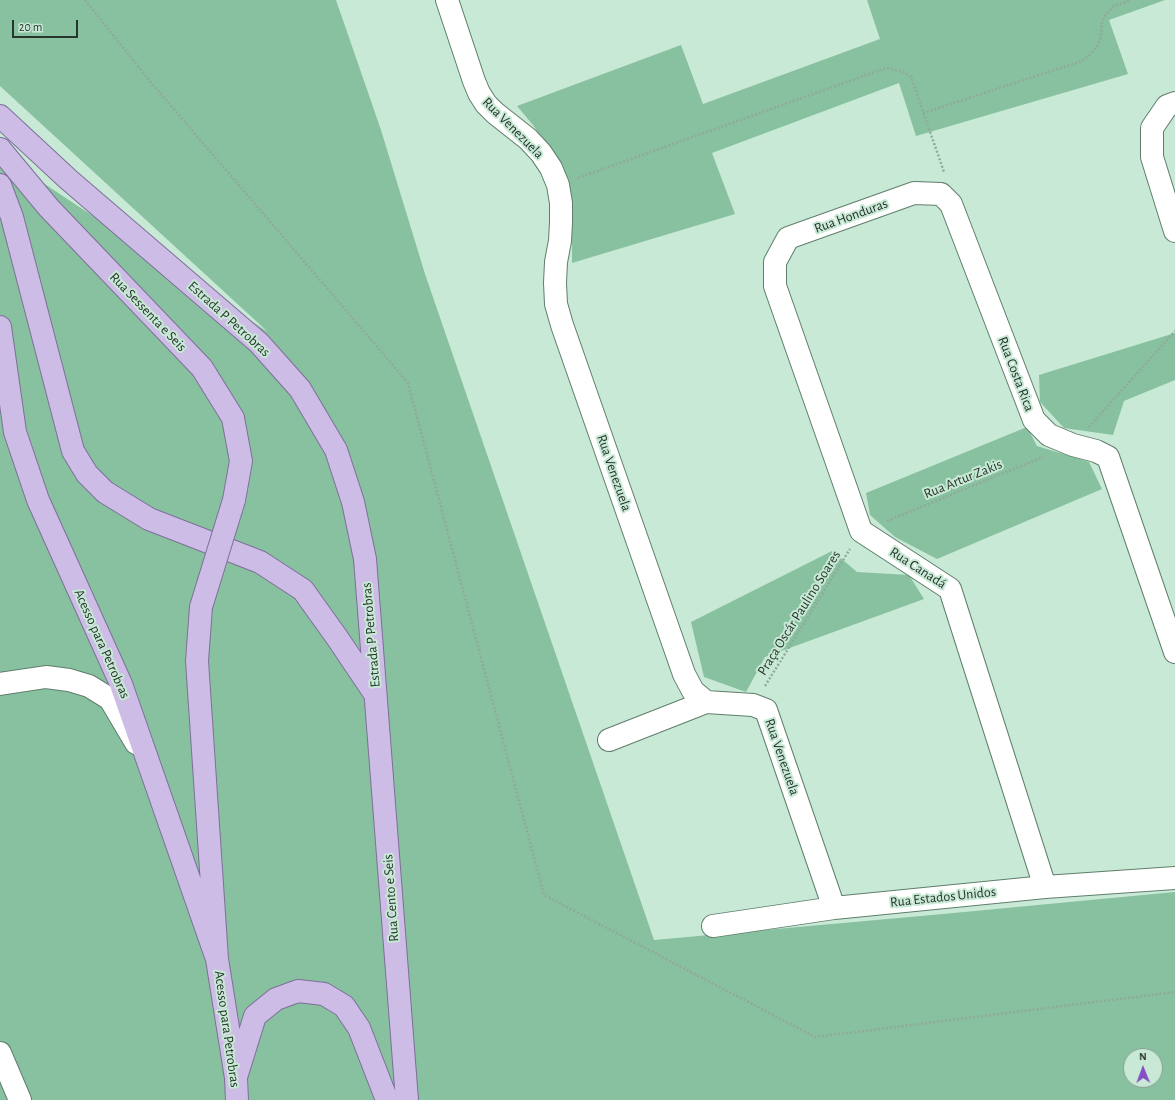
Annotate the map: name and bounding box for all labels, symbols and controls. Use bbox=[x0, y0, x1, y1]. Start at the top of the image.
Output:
scale bar bbox=[14, 12, 80, 38]
text: 20 m bbox=[19, 21, 42, 33]
street label: Rua Venezuela bbox=[479, 94, 547, 162]
street label: Rua Honduras bbox=[812, 195, 890, 237]
street label: Rua Sessenta e Seis bbox=[106, 269, 190, 355]
street label: Estrada P Petrobras bbox=[184, 278, 274, 360]
street label: Rua Costa Rica bbox=[994, 334, 1038, 414]
street label: Rua Venezuela bbox=[593, 432, 635, 514]
street label: Rua Artur Zakis bbox=[921, 456, 1005, 502]
street label: Rua Canadá bbox=[886, 543, 950, 593]
street label: Praça Oscár Paulino Soares bbox=[754, 548, 844, 678]
street label: Estrada P Petrobras bbox=[358, 582, 384, 688]
street label: Acesso para Petrobras bbox=[70, 587, 134, 701]
street label: Rua Venezuela bbox=[761, 716, 803, 798]
street label: Rua Cento e Seis bbox=[380, 854, 402, 942]
street label: Rua Estados Unidos bbox=[889, 883, 997, 911]
street label: Acesso para Petrobras bbox=[210, 969, 244, 1089]
north arrow bbox=[1123, 1048, 1163, 1088]
text: N bbox=[1139, 1051, 1147, 1062]

